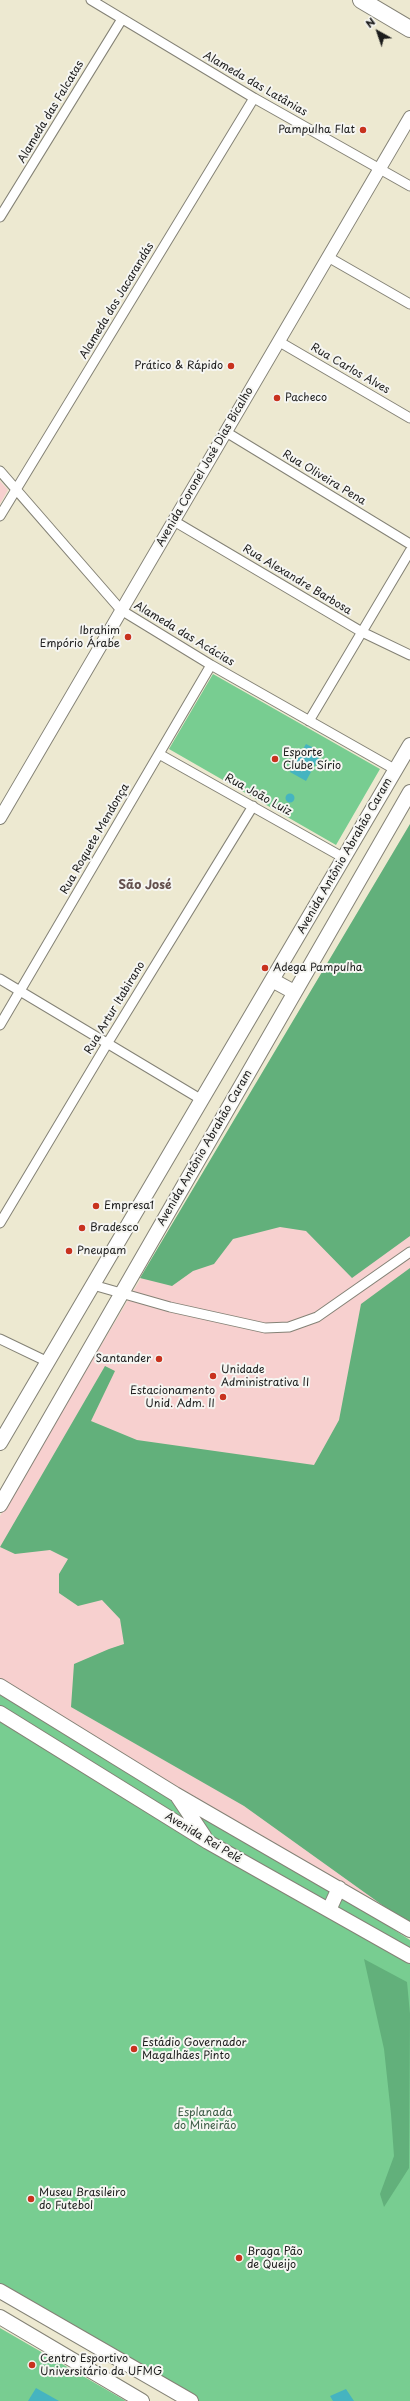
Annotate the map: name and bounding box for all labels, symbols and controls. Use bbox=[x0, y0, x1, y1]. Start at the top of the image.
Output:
north arrow bbox=[358, 12, 398, 52]
text: N bbox=[361, 13, 379, 32]
street label: Alameda das Latânias bbox=[201, 49, 309, 119]
street label: Alameda das Falcatas bbox=[15, 58, 87, 166]
place label: Pampulha Flat bbox=[278, 123, 355, 137]
marker: Pampulha Flat bbox=[358, 125, 368, 135]
street label: Alameda dos Jacarandás bbox=[77, 241, 157, 361]
street label: Rua Carlos Alves bbox=[308, 341, 392, 397]
place label: Prático & Rápido bbox=[134, 359, 223, 373]
marker: Prático & Rápido bbox=[226, 361, 236, 371]
street label: Avenida Coronel José Dias Bicalho bbox=[154, 385, 256, 549]
place label: Pacheco bbox=[285, 391, 327, 405]
marker: Pacheco bbox=[272, 393, 282, 403]
street label: Rua Oliveira Pena bbox=[280, 448, 368, 508]
street label: Rua Alexandre Barbosa bbox=[240, 542, 354, 618]
street label: Alameda das Acácias bbox=[132, 599, 236, 669]
place label: Ibrahim Empório Árabe bbox=[40, 624, 120, 650]
marker: Ibrahim Empório Árabe bbox=[123, 632, 133, 642]
place label: Esporte Clube Sírio bbox=[283, 746, 341, 772]
marker: Esporte Clube Sírio bbox=[270, 754, 280, 764]
street label: Rua João Luiz bbox=[222, 771, 294, 819]
street label: Avenida Antônio Abrahão Caram bbox=[295, 776, 395, 936]
street label: Rua Roquete Mendonça bbox=[58, 781, 132, 897]
district label: São José bbox=[119, 879, 171, 893]
street label: Rua Artur Itabirano bbox=[82, 959, 148, 1057]
place label: Adega Pampulha bbox=[273, 961, 363, 975]
marker: Adega Pampulha bbox=[260, 963, 270, 973]
street label: Avenida Antônio Abrahão Caram bbox=[155, 1068, 255, 1228]
place label: Empresa1 bbox=[104, 1199, 154, 1213]
marker: Empresa1 bbox=[91, 1201, 101, 1211]
place label: Bradesco bbox=[90, 1221, 139, 1235]
marker: Bradesco bbox=[77, 1223, 87, 1233]
place label: Pneupam bbox=[77, 1244, 126, 1258]
marker: Pneupam bbox=[64, 1246, 74, 1256]
place label: Santander bbox=[96, 1352, 151, 1366]
marker: Santander bbox=[154, 1354, 164, 1364]
place label: Unidade Administrativa II bbox=[221, 1363, 309, 1389]
marker: Unidade Administrativa II bbox=[208, 1371, 218, 1381]
place label: Estacionamento Unid. Adm. II bbox=[130, 1384, 215, 1410]
marker: Estacionamento Unid. Adm. II bbox=[218, 1392, 228, 1402]
street label: Avenida Rei Pelé bbox=[162, 1810, 244, 1866]
place label: Estádio Governador Magalhães Pinto bbox=[142, 2036, 247, 2062]
marker: Estádio Governador Magalhães Pinto bbox=[129, 2044, 139, 2054]
park label: Esplanada do Mineirão bbox=[174, 2106, 236, 2132]
place label: Museu Brasileiro do Futebol bbox=[39, 2186, 126, 2212]
marker: Museu Brasileiro do Futebol bbox=[26, 2194, 36, 2204]
place label: Braga Pão de Queijo bbox=[247, 2245, 303, 2271]
marker: Braga Pão de Queijo bbox=[234, 2253, 244, 2263]
place label: Centro Esportivo Universitário da UFMG bbox=[40, 2352, 162, 2378]
marker: Centro Esportivo Universitário da UFMG bbox=[27, 2360, 37, 2370]

